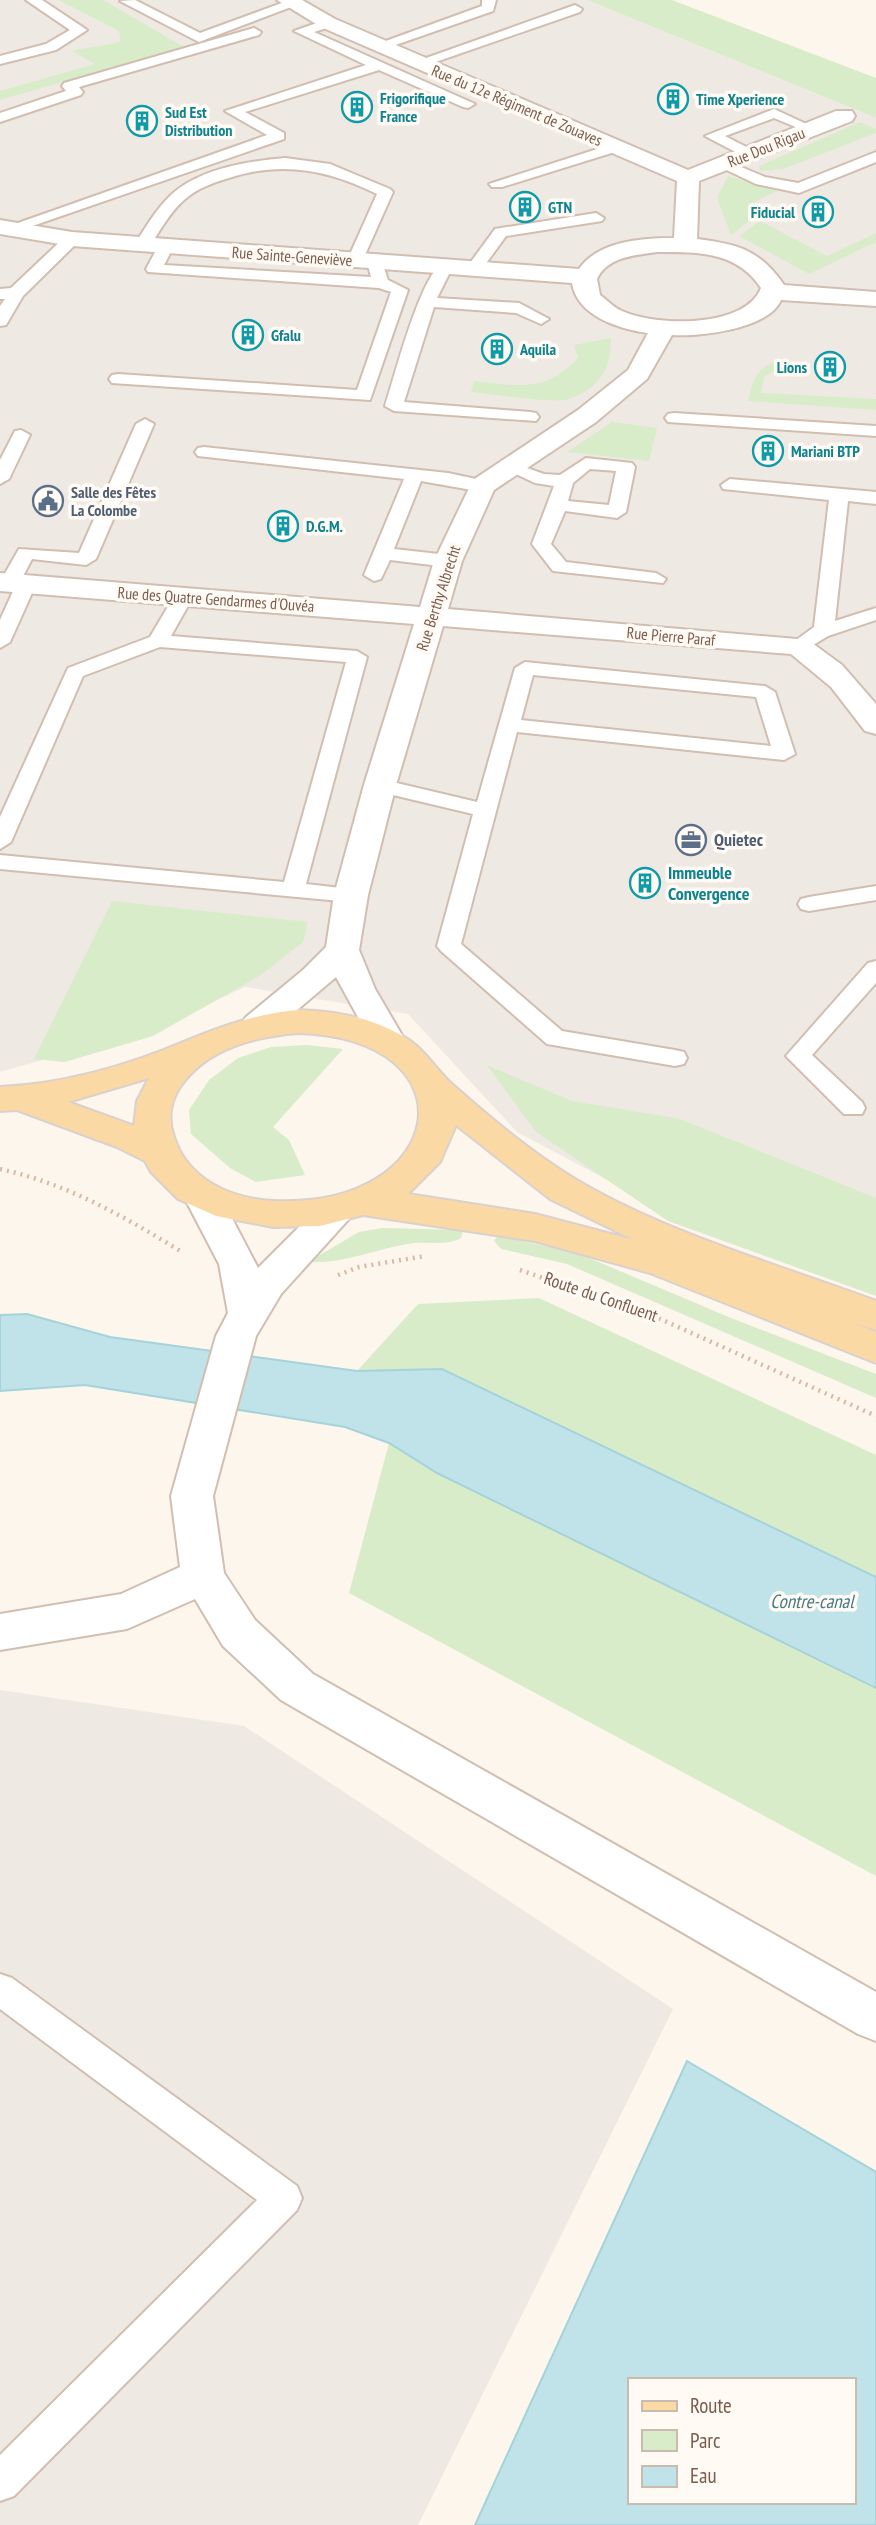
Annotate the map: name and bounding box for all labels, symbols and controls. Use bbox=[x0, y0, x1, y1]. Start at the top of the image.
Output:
street label: Rue du 12e Régiment de Zouaves bbox=[429, 60, 605, 150]
building icon: Time Xperience bbox=[656, 82, 690, 116]
place label: Frigorifique France bbox=[380, 88, 446, 126]
place label: Time Xperience bbox=[696, 89, 784, 109]
building icon: Frigorifique France bbox=[340, 90, 374, 124]
place label: Sud Est Distribution bbox=[165, 102, 233, 140]
building icon: Sud Est Distribution bbox=[125, 104, 159, 138]
street label: Rue Dou Rigau bbox=[724, 122, 808, 172]
building icon: GTN bbox=[508, 190, 542, 224]
building icon: Fiducial bbox=[801, 195, 835, 229]
place label: GTN bbox=[548, 197, 572, 217]
place label: Fiducial bbox=[751, 202, 795, 222]
street label: Rue Sainte-Geneviève bbox=[231, 242, 353, 270]
building icon: Gfalu bbox=[231, 318, 265, 352]
place label: Gfalu bbox=[271, 325, 301, 345]
building icon: Aquila bbox=[480, 332, 514, 366]
place label: Aquila bbox=[519, 339, 556, 359]
building icon: Lions bbox=[813, 350, 847, 384]
place label: Lions bbox=[777, 357, 807, 377]
building icon: Mariani BTP bbox=[751, 434, 785, 468]
place label: Mariani BTP bbox=[791, 441, 860, 461]
place label: Salle des Fêtes La Colombe bbox=[71, 482, 156, 520]
public building icon: Salle des Fêtes La Colombe bbox=[31, 484, 65, 518]
building icon: D.G.M. bbox=[266, 509, 300, 543]
place label: D.G.M. bbox=[306, 516, 343, 536]
street label: Rue Berthy Albrecht bbox=[412, 542, 465, 653]
street label: Rue des Quatre Gendarmes d'Ouvéa bbox=[117, 582, 315, 616]
street label: Rue Pierre Paraf bbox=[626, 622, 717, 650]
office icon: Quietec bbox=[674, 823, 708, 857]
place label: Quietec bbox=[714, 828, 764, 851]
place label: Immeuble Convergence bbox=[668, 861, 750, 905]
building icon: Immeuble Convergence bbox=[628, 866, 662, 900]
street label: Route du Confluent bbox=[541, 1266, 661, 1327]
water label: Contre-canal bbox=[770, 1589, 855, 1613]
legend bbox=[628, 2378, 855, 2504]
text: Route bbox=[690, 2392, 732, 2419]
text: Parc bbox=[690, 2427, 721, 2454]
text: Eau bbox=[690, 2462, 717, 2489]

